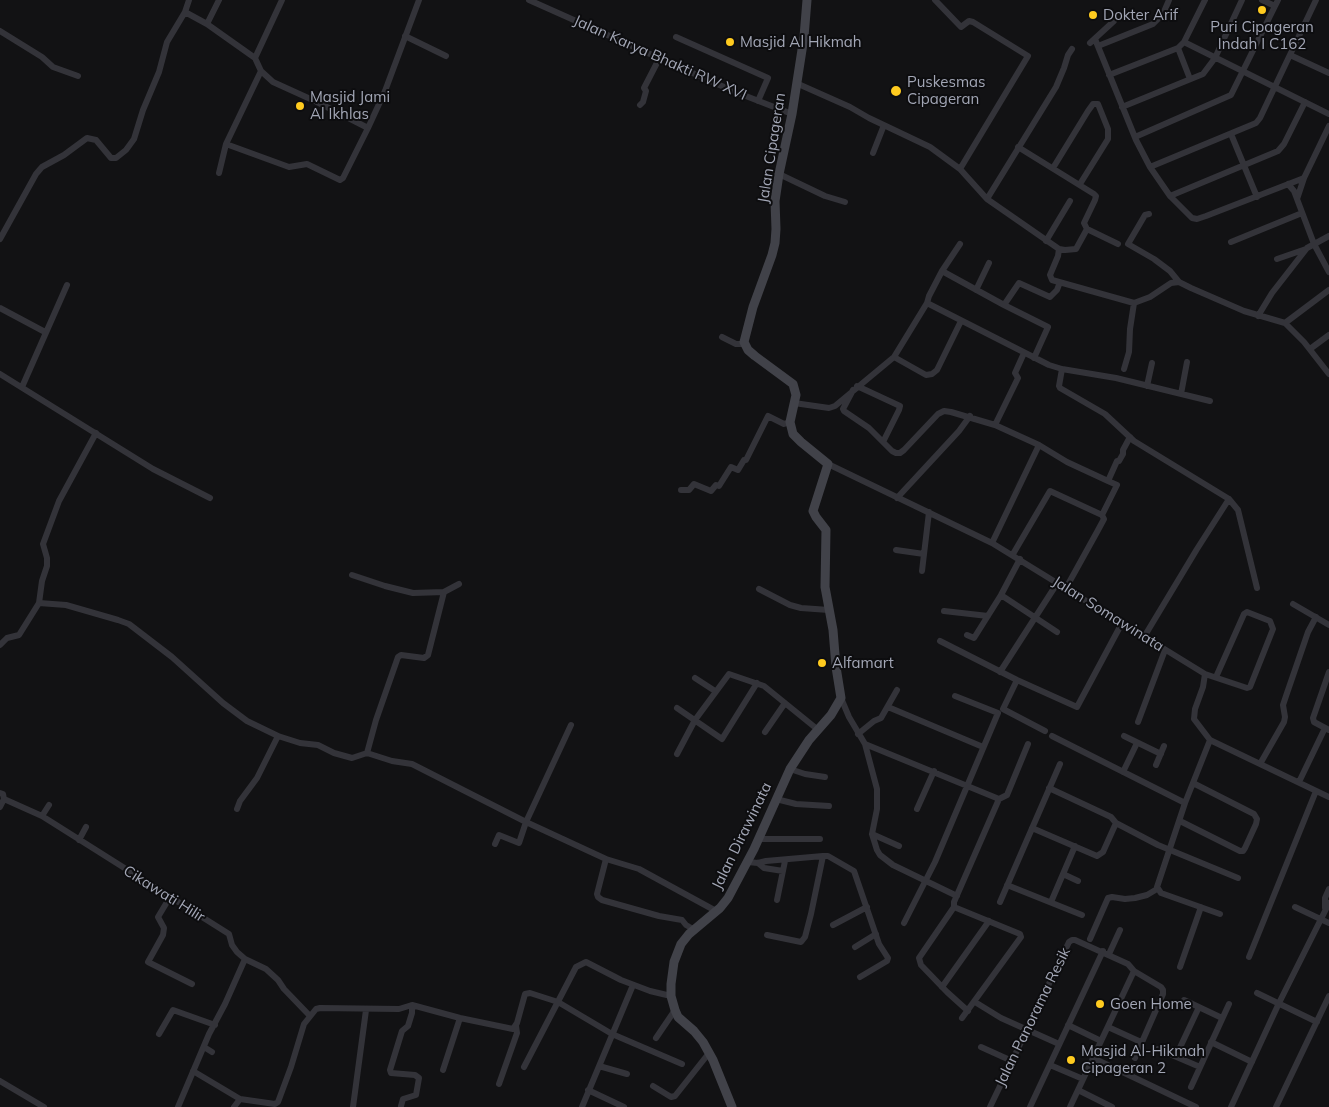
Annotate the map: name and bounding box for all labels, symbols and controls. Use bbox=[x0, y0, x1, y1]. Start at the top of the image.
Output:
marker: Puri Cipageran Indah I C162 bbox=[1256, 4, 1268, 16]
place label: Dokter Arif bbox=[1103, 6, 1178, 24]
marker: Dokter Arif bbox=[1087, 9, 1099, 21]
street label: Jalan Karya Bhakti RW XVI bbox=[571, 12, 749, 104]
place label: Puri Cipageran Indah I C162 bbox=[1210, 18, 1314, 53]
place label: Masjid Al Hikmah bbox=[740, 33, 862, 51]
marker: Masjid Al Hikmah bbox=[724, 36, 736, 48]
place label: Puskesmas Cipageran bbox=[907, 73, 986, 108]
marker: Puskesmas Cipageran bbox=[889, 84, 903, 98]
place label: Masjid Jami Al Ikhlas bbox=[310, 88, 390, 123]
street label: Jalan Cipageran bbox=[754, 92, 790, 204]
marker: Masjid Jami Al Ikhlas bbox=[294, 100, 306, 112]
street label: Jalan Somawinata bbox=[1049, 572, 1167, 656]
place label: Alfamart bbox=[832, 654, 894, 672]
marker: Alfamart bbox=[816, 657, 828, 669]
street label: Jalan Dirawinata bbox=[708, 780, 776, 892]
street label: Cikawati Hilir bbox=[120, 862, 208, 926]
street label: Jalan Panorama Resik bbox=[991, 945, 1075, 1089]
place label: Goen Home bbox=[1110, 995, 1192, 1013]
marker: Goen Home bbox=[1094, 998, 1106, 1010]
place label: Masjid Al-Hikmah Cipageran 2 bbox=[1081, 1042, 1205, 1077]
marker: Masjid Al-Hikmah Cipageran 2 bbox=[1065, 1054, 1077, 1066]

